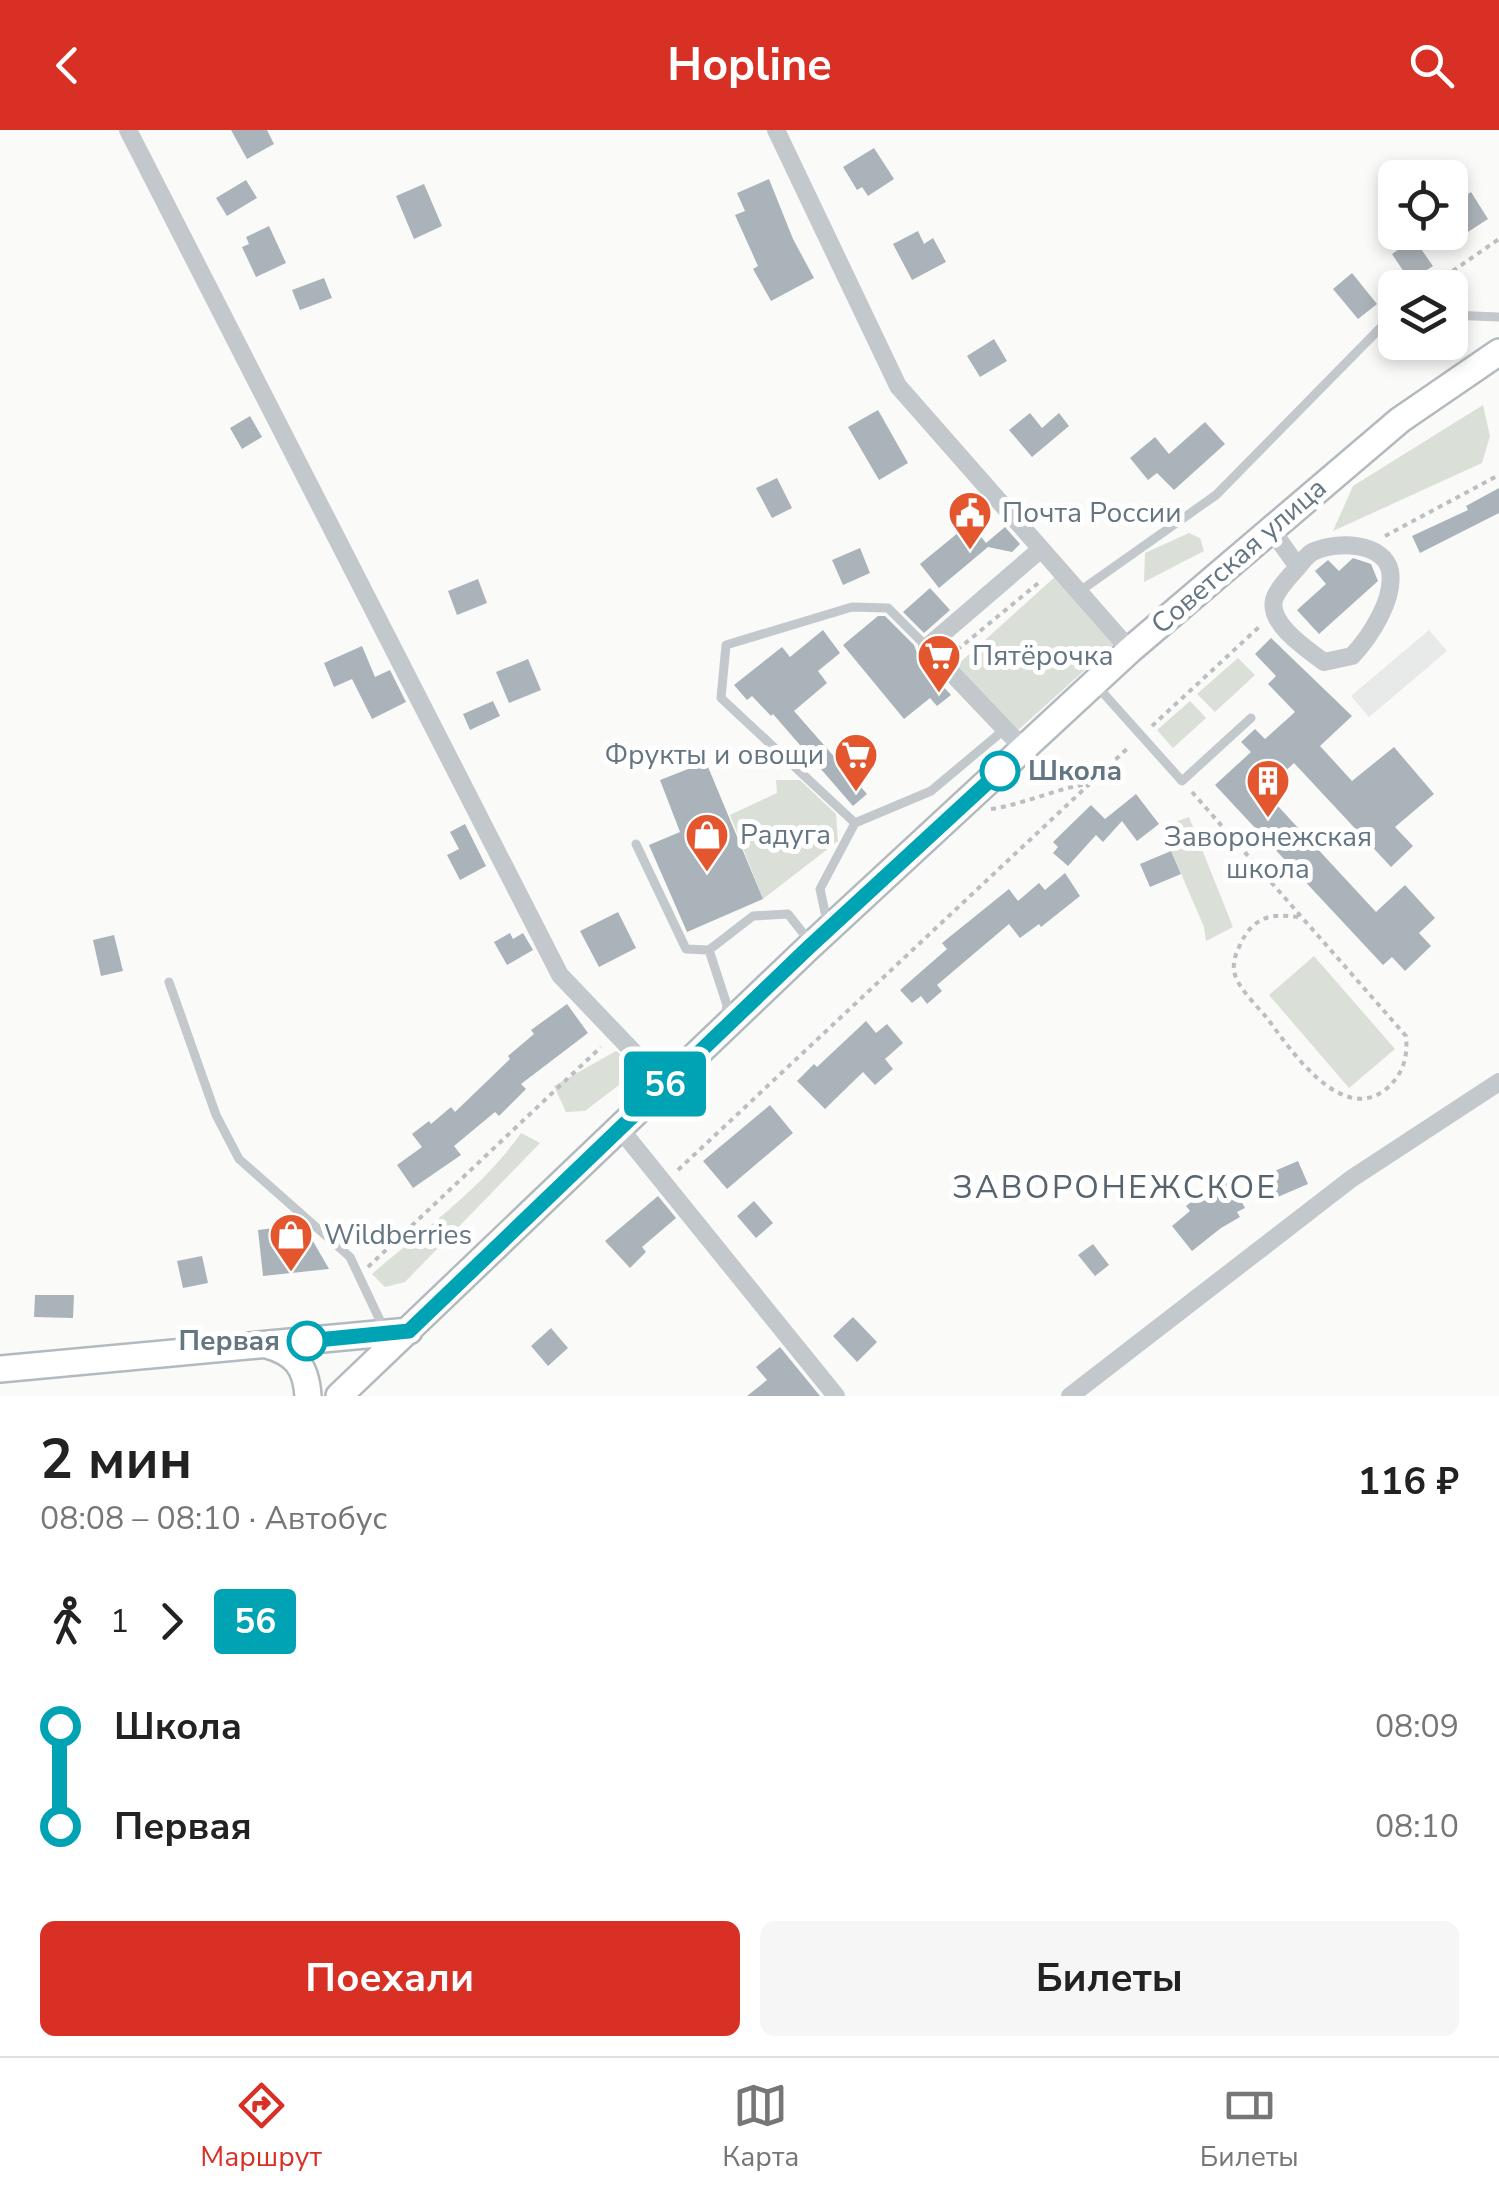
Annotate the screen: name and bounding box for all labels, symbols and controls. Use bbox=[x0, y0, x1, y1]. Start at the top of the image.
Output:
text: Hopline bbox=[667, 35, 832, 96]
icon: back bbox=[40, 38, 95, 93]
icon: search bbox=[1404, 38, 1459, 93]
map controls bbox=[1378, 160, 1468, 360]
button: locate bbox=[1378, 160, 1468, 250]
button: layers bbox=[1378, 270, 1468, 360]
street label: Советская улица bbox=[1143, 469, 1335, 643]
public building icon: Почта России bbox=[947, 490, 993, 551]
place label: Почта России bbox=[1002, 494, 1182, 532]
supermarket icon: Пятёрочка bbox=[916, 633, 962, 694]
place label: Пятёрочка bbox=[972, 637, 1114, 675]
supermarket icon: Фрукты и овощи bbox=[833, 732, 879, 793]
place label: Фрукты и овощи bbox=[604, 736, 824, 774]
marker: Школа bbox=[981, 752, 1019, 790]
place label: Школа bbox=[1028, 752, 1122, 790]
building icon: Заворонежская школа bbox=[1245, 758, 1291, 819]
shop icon: Радуга bbox=[684, 812, 730, 873]
place label: Радуга bbox=[740, 816, 831, 854]
place label: Заворонежская школа bbox=[1164, 818, 1372, 888]
line badge: 56 bbox=[620, 1052, 710, 1116]
text: 56 bbox=[644, 1061, 686, 1108]
district label: ЗАВОРОНЕЖСКОЕ bbox=[952, 1166, 1278, 1209]
shop icon: Wildberries bbox=[268, 1212, 314, 1273]
place label: Wildberries bbox=[324, 1216, 472, 1254]
place label: Первая bbox=[178, 1322, 280, 1360]
marker: Первая bbox=[288, 1322, 326, 1360]
text: 2 мин bbox=[40, 1422, 192, 1497]
text: 116 ₽ bbox=[1358, 1456, 1459, 1507]
text: 08:08 – 08:10 · Автобус bbox=[40, 1497, 387, 1540]
icon: walk bbox=[40, 1594, 95, 1649]
icon: forward bbox=[144, 1594, 199, 1649]
text: 56 bbox=[234, 1598, 276, 1645]
text: 1 bbox=[110, 1600, 129, 1643]
text: Школа bbox=[114, 1701, 242, 1752]
text: 08:09 bbox=[1375, 1705, 1459, 1748]
text: Первая bbox=[114, 1801, 252, 1852]
text: 08:10 bbox=[1375, 1805, 1459, 1848]
button: Поехали bbox=[40, 1921, 740, 2036]
button: Билеты bbox=[760, 1921, 1459, 2036]
tab: Маршрут bbox=[200, 2078, 322, 2176]
tab: Карта bbox=[722, 2078, 799, 2176]
tab: Билеты bbox=[1200, 2078, 1299, 2176]

